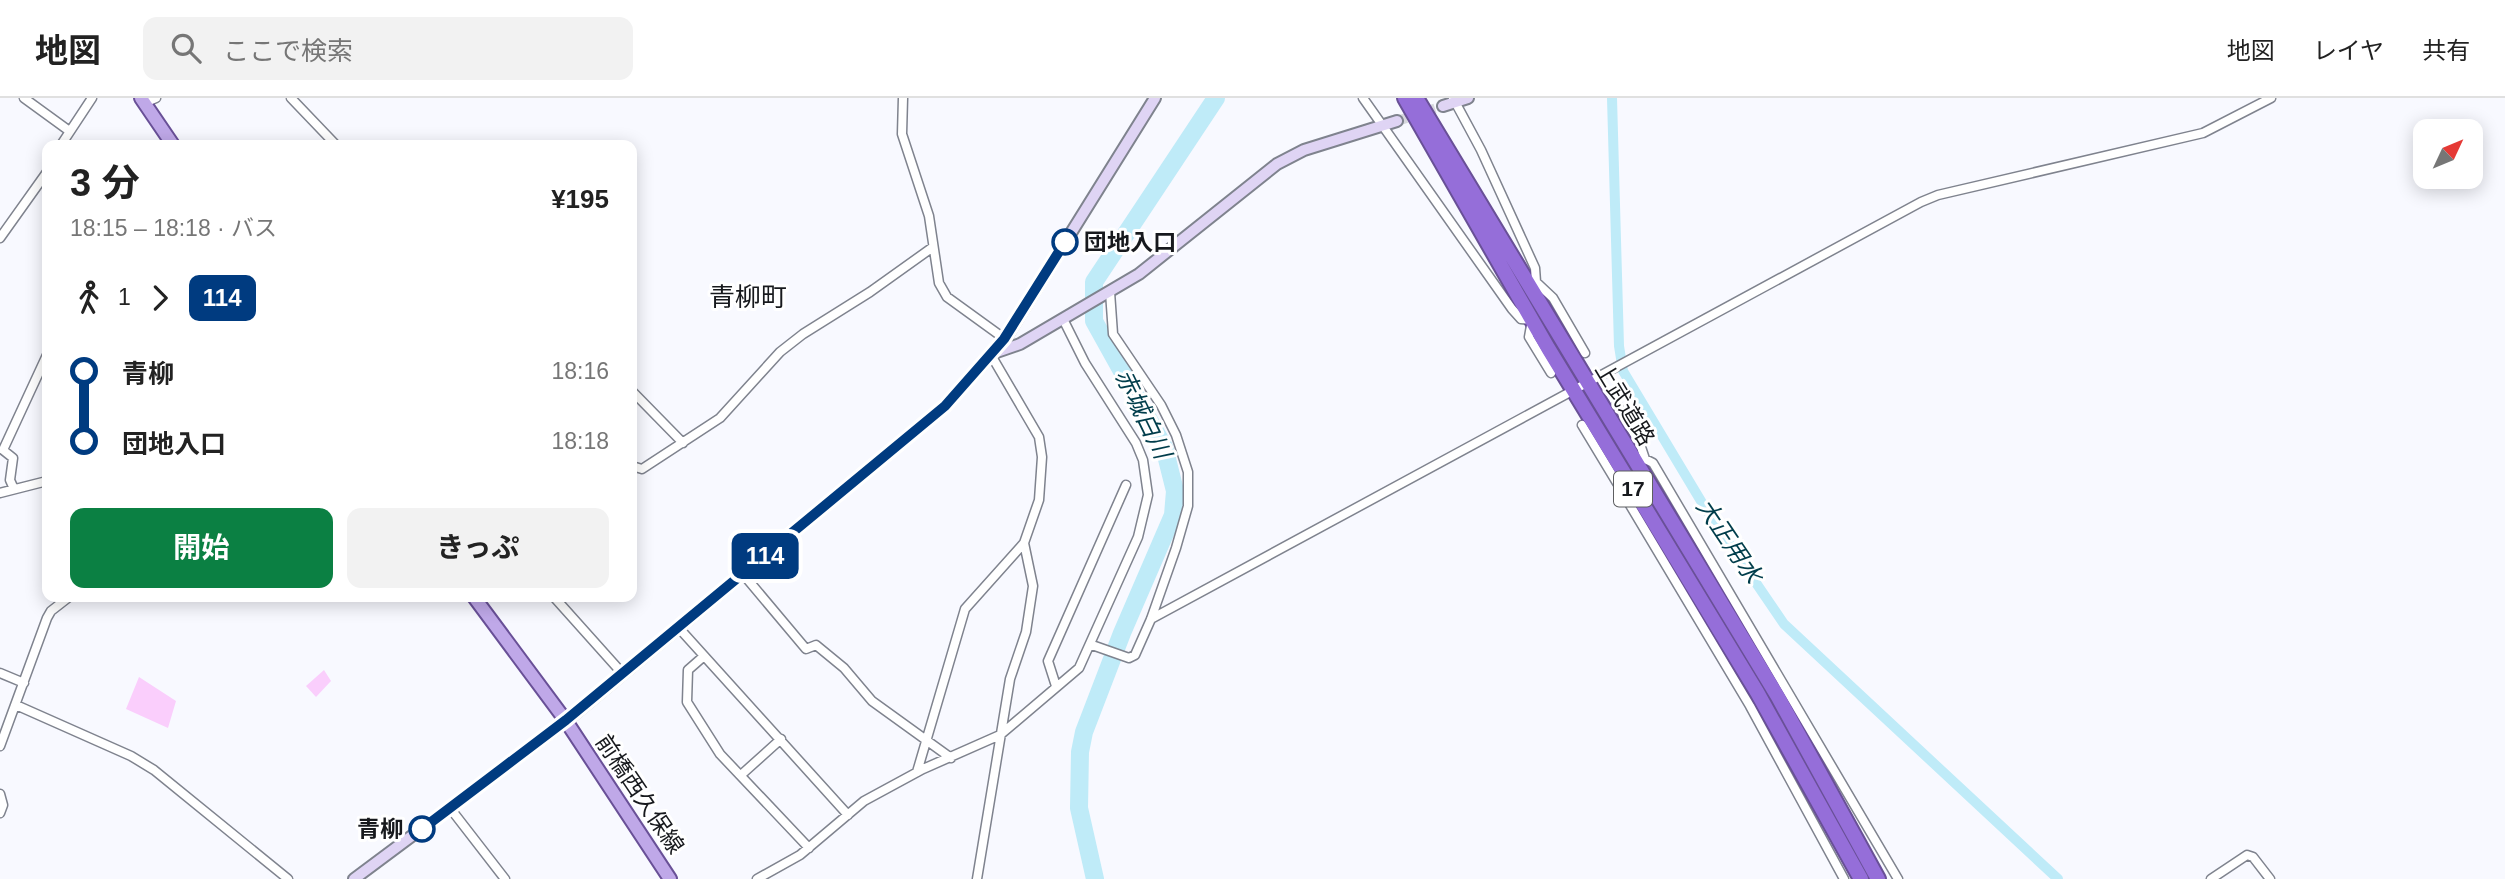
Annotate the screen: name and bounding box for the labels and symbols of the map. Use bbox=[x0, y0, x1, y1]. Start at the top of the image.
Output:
north arrow bbox=[2413, 119, 2483, 189]
marker: 団地入口 bbox=[1052, 229, 1078, 255]
place label: 団地入口 bbox=[1084, 229, 1176, 255]
district label: 青柳町 bbox=[709, 282, 787, 312]
street label: 上武道路 bbox=[1590, 358, 1660, 450]
water label: 赤城白川 bbox=[1110, 365, 1178, 466]
road number: 17 bbox=[1614, 472, 1652, 506]
water label: 大正用水 bbox=[1691, 493, 1769, 591]
line badge: 114 bbox=[725, 533, 805, 579]
street label: 前橋西久保線 bbox=[591, 730, 689, 858]
place label: 青柳 bbox=[357, 816, 403, 842]
marker: 青柳 bbox=[409, 816, 435, 842]

